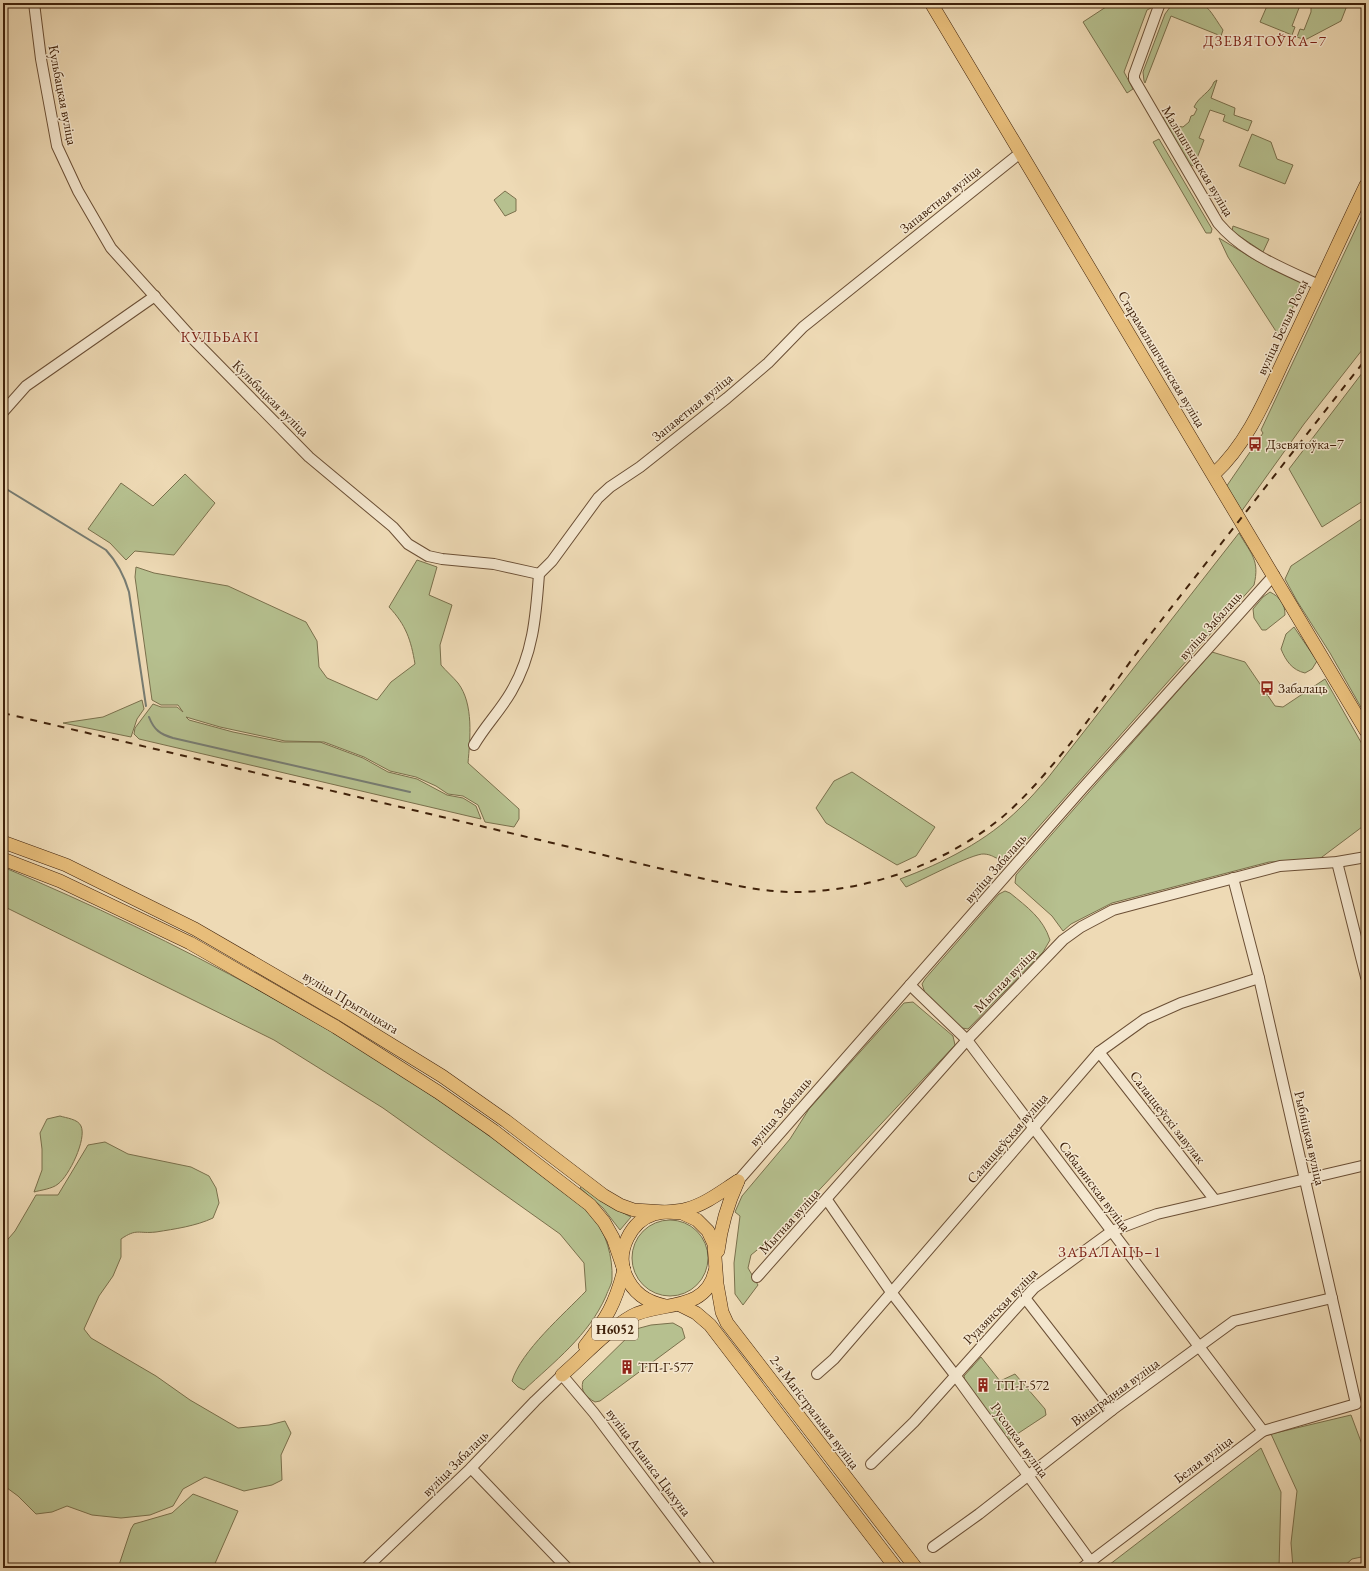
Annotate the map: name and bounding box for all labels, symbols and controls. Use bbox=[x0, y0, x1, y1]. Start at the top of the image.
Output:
district label: ДЗЕВЯТОЎКА–7 bbox=[1203, 31, 1327, 50]
street label: Кульбацкая вуліца bbox=[44, 43, 82, 147]
street label: Малышчынская вуліца bbox=[1158, 102, 1238, 220]
street label: Запаветная вуліца bbox=[896, 161, 984, 237]
street label: вуліца Белыя Росы bbox=[1252, 276, 1312, 378]
street label: Старамалышчынская вуліца bbox=[1114, 287, 1210, 431]
district label: КУЛЬБАКІ bbox=[180, 327, 260, 346]
street label: Кульбацкая вуліца bbox=[229, 356, 314, 441]
street label: Запаветная вуліца bbox=[648, 369, 736, 445]
place label: Дзевятоўка–7 bbox=[1266, 435, 1344, 453]
bus stop icon: Дзевятоўка–7 bbox=[1247, 436, 1263, 452]
street label: вуліца Забалаць bbox=[1174, 586, 1246, 663]
place label: Забалаць bbox=[1278, 679, 1328, 697]
bus stop icon: Забалаць bbox=[1259, 680, 1275, 696]
street label: вуліца Забалаць bbox=[960, 829, 1031, 907]
street label: Мытная вуліца bbox=[970, 943, 1041, 1016]
street label: вуліца Прытыцкага bbox=[300, 966, 403, 1038]
street label: Салаццеўскі завулак bbox=[1126, 1067, 1210, 1167]
street label: вуліца Забалаць bbox=[745, 1072, 816, 1150]
street label: Салаццеўская вуліца bbox=[963, 1089, 1052, 1187]
street label: Рыбніцкая вуліца bbox=[1290, 1089, 1330, 1187]
street label: Сабалянская вуліца bbox=[1055, 1137, 1135, 1235]
street label: Мытная вуліца bbox=[754, 1184, 824, 1258]
district label: ЗАБАЛАЦЬ–1 bbox=[1058, 1242, 1162, 1261]
street label: Рудзянская вуліца bbox=[959, 1264, 1041, 1348]
road number: Н6052 bbox=[592, 1318, 638, 1340]
street label: 2-я Магістральная вуліца bbox=[766, 1351, 864, 1473]
street label: Вінаградная вуліца bbox=[1067, 1354, 1163, 1430]
place label: ТП-Г-577 bbox=[638, 1358, 694, 1376]
building icon: ТП-Г-577 bbox=[619, 1359, 635, 1375]
place label: ТП-Г-572 bbox=[994, 1376, 1050, 1394]
building icon: ТП-Г-572 bbox=[975, 1377, 991, 1393]
street label: Русоцкая вуліца bbox=[987, 1399, 1054, 1481]
street label: вуліца Апанаса Цыхуна bbox=[602, 1404, 696, 1520]
street label: вуліца Забалаць bbox=[418, 1426, 492, 1500]
street label: Белая вуліца bbox=[1170, 1431, 1237, 1487]

